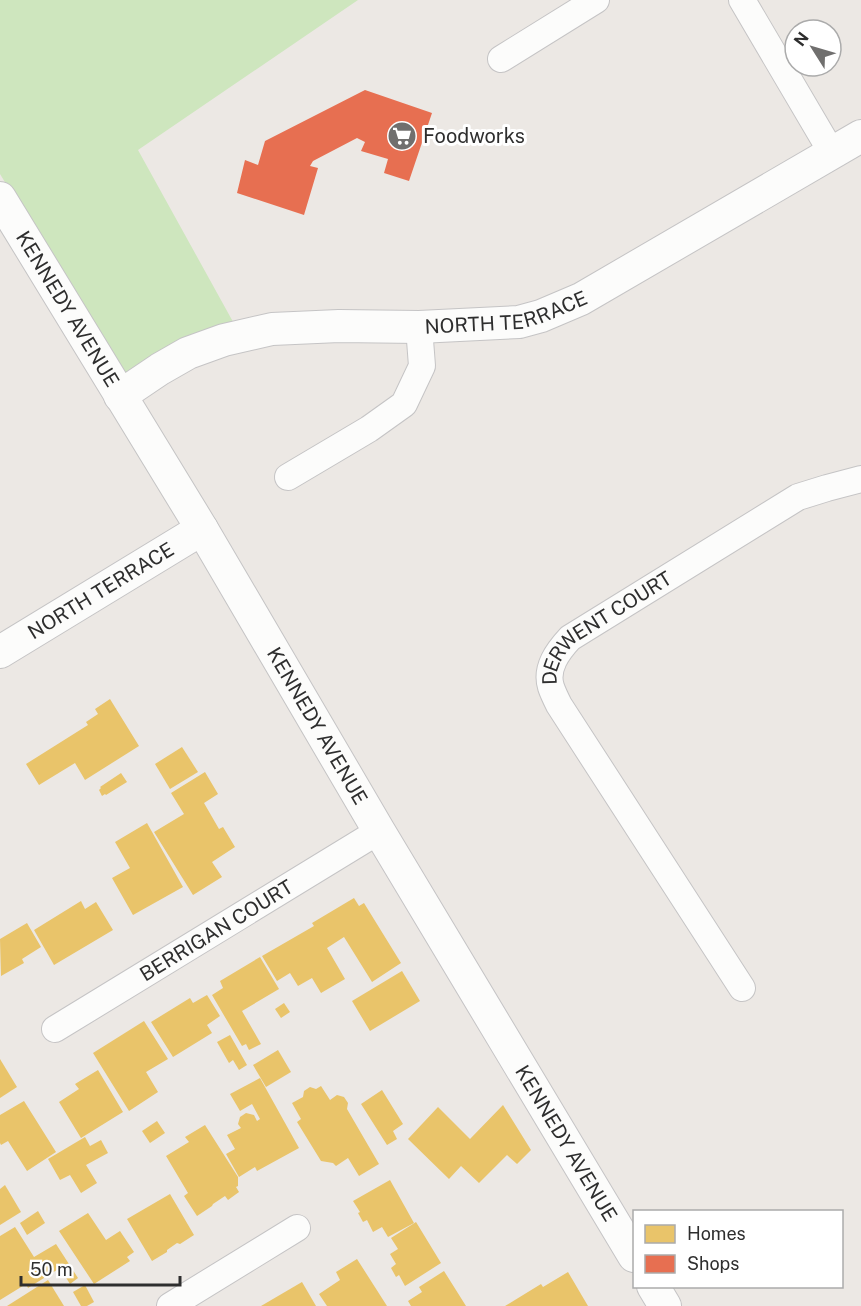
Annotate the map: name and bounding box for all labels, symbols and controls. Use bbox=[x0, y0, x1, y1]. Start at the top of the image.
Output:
north arrow bbox=[783, 18, 843, 78]
text: N bbox=[790, 29, 813, 50]
supermarket icon: Foodworks bbox=[386, 120, 418, 152]
place label: Foodworks bbox=[423, 124, 525, 148]
street label: KENNEDY AVENUE bbox=[11, 227, 124, 391]
street label: NORTH TERRACE bbox=[424, 286, 591, 339]
street label: NORTH TERRACE bbox=[23, 537, 178, 644]
street label: DERWENT COURT bbox=[537, 566, 676, 685]
street label: KENNEDY AVENUE bbox=[262, 643, 373, 809]
street label: BERRIGAN COURT bbox=[135, 874, 297, 986]
street label: KENNEDY AVENUE bbox=[510, 1061, 622, 1226]
legend bbox=[633, 1210, 843, 1288]
text: Homes bbox=[687, 1223, 746, 1244]
scale bar bbox=[21, 1249, 180, 1287]
text: Shops bbox=[687, 1253, 739, 1274]
text: 50 m bbox=[30, 1259, 73, 1280]

